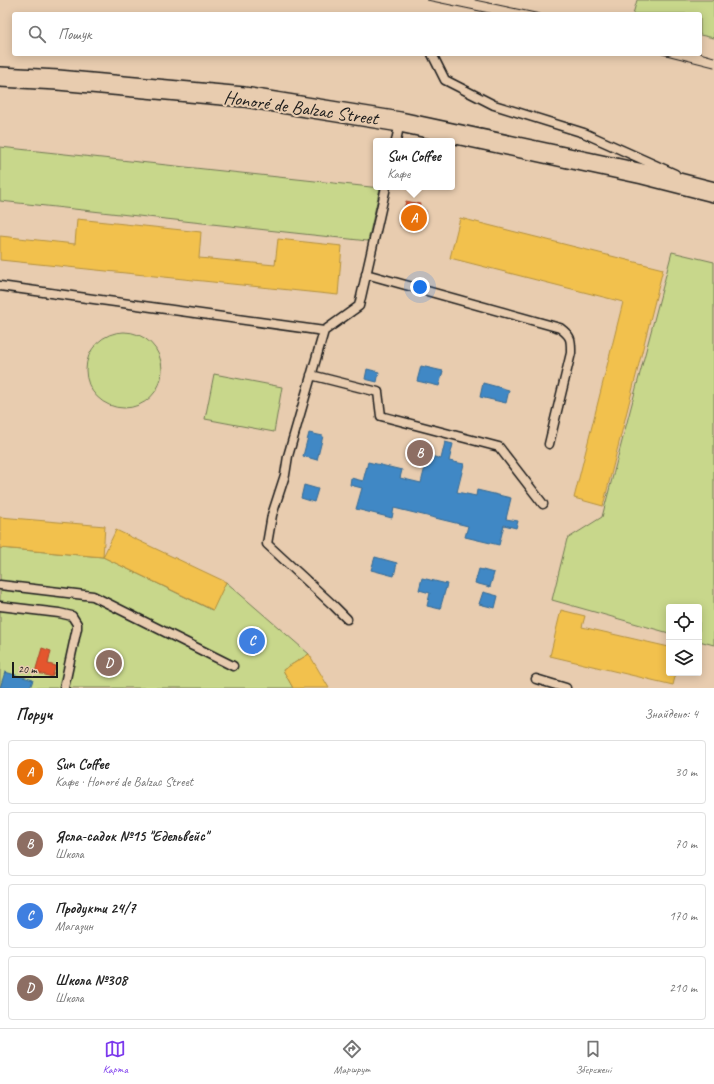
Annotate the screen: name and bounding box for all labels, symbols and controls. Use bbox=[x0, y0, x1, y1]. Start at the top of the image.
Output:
search box bbox=[12, 12, 702, 56]
icon: search bbox=[26, 23, 48, 45]
text: Пошук bbox=[58, 25, 91, 44]
street label: Honoré de Balzac Street bbox=[222, 85, 381, 131]
popup bbox=[373, 138, 455, 190]
text: Sun Coffee bbox=[387, 147, 441, 166]
text: Кафе bbox=[387, 166, 410, 182]
pin: A bbox=[401, 203, 427, 233]
your location bbox=[410, 277, 430, 297]
pin: B bbox=[407, 438, 433, 468]
map controls bbox=[666, 604, 702, 676]
button: locate bbox=[666, 604, 702, 640]
pin: C bbox=[239, 626, 265, 656]
button: layers bbox=[666, 640, 702, 676]
pin: D bbox=[96, 648, 122, 678]
scale bar bbox=[12, 660, 58, 679]
text: 20 m bbox=[18, 662, 37, 676]
text: Поруч bbox=[16, 704, 52, 725]
text: Знайдено: 4 bbox=[644, 706, 698, 722]
text: Sun Coffee bbox=[55, 755, 109, 774]
text: A bbox=[27, 764, 33, 780]
text: 30 m bbox=[675, 764, 697, 780]
text: Кафе · Honoré de Balzac Street bbox=[55, 774, 193, 790]
text: Ясла-садок №15 "Едельвейс" bbox=[55, 827, 208, 846]
text: B bbox=[27, 836, 33, 852]
text: 70 m bbox=[675, 836, 697, 852]
text: Школа bbox=[55, 846, 84, 862]
text: Продукти 24/7 bbox=[55, 899, 135, 918]
text: C bbox=[27, 908, 33, 924]
text: 170 m bbox=[669, 908, 697, 924]
text: Магазин bbox=[55, 918, 93, 934]
text: Школа №308 bbox=[55, 971, 127, 990]
text: D bbox=[26, 980, 34, 996]
text: 210 m bbox=[669, 980, 697, 996]
text: Школа bbox=[55, 990, 84, 1006]
tab: Карта bbox=[103, 1038, 128, 1076]
tab: Маршрут bbox=[334, 1038, 370, 1076]
tab: Збережені bbox=[575, 1038, 611, 1076]

